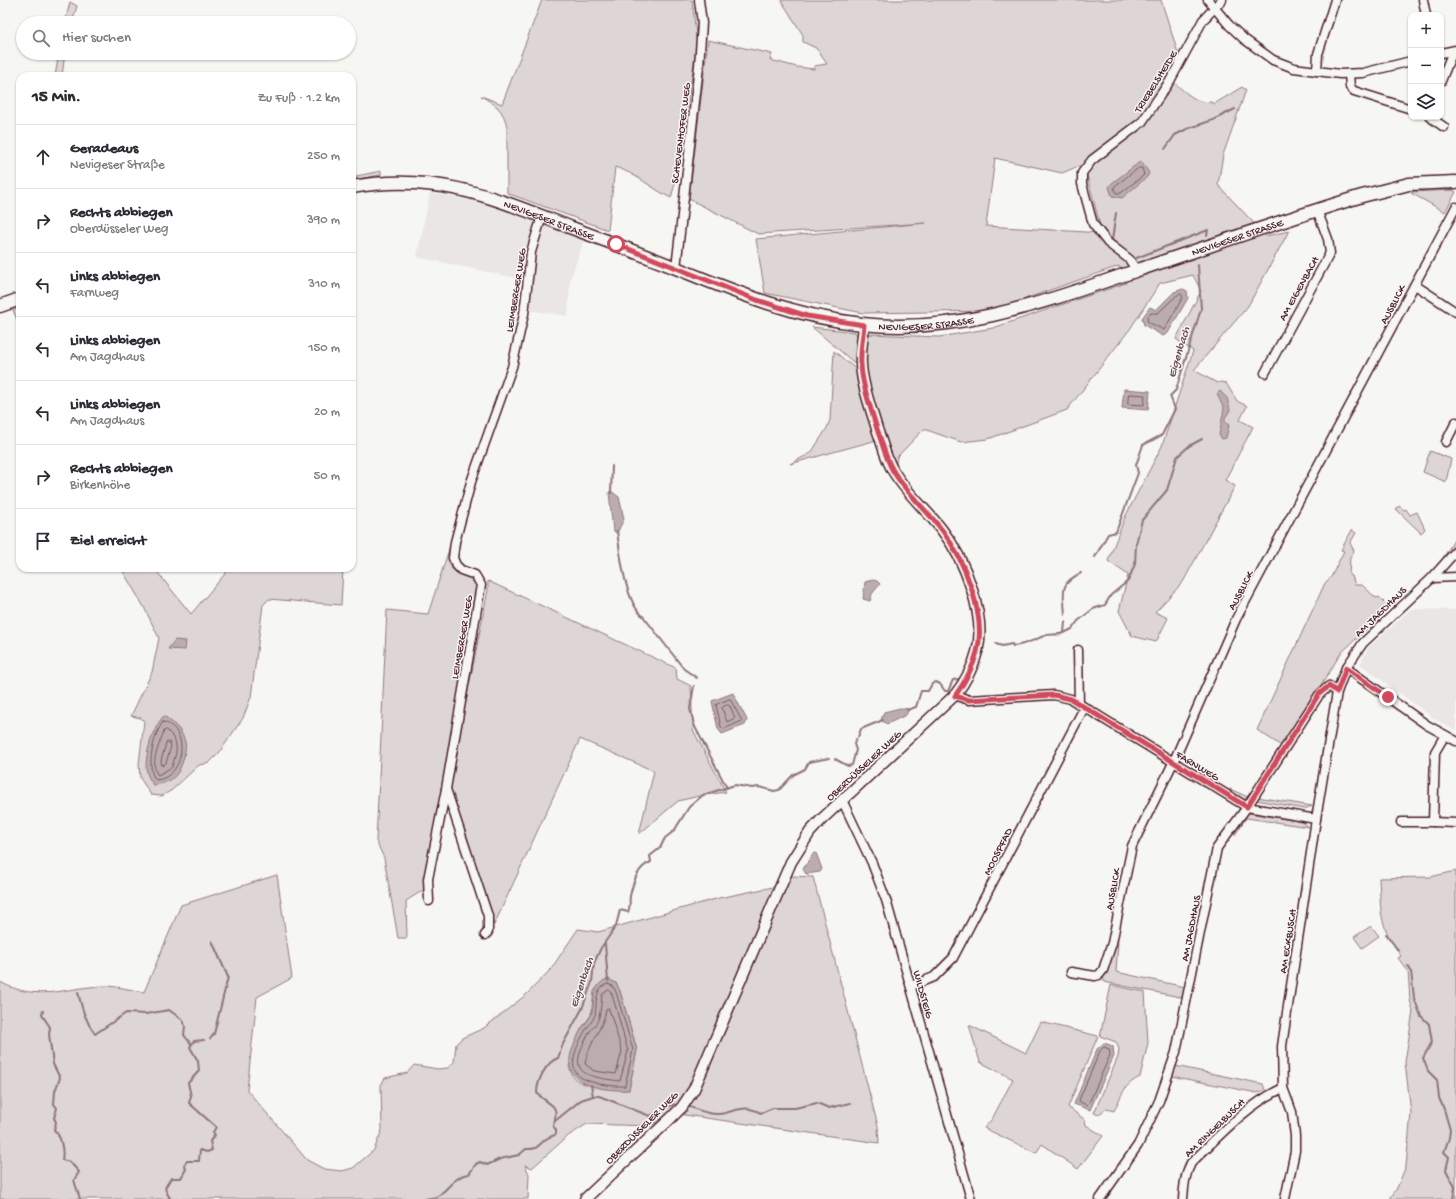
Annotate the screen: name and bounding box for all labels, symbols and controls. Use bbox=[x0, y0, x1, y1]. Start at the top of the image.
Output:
map controls bbox=[1408, 12, 1444, 120]
button: + bbox=[1408, 12, 1444, 48]
search box bbox=[16, 16, 356, 60]
icon: search bbox=[30, 27, 52, 49]
text: Hier suchen bbox=[62, 29, 131, 47]
street label: TRIEBELSHEIDE bbox=[1132, 48, 1181, 116]
button: − bbox=[1408, 48, 1444, 84]
street label: SCHEVENHOFER WEG bbox=[670, 81, 694, 184]
button: layers bbox=[1408, 84, 1444, 120]
text: 15 Min. bbox=[32, 88, 81, 108]
text: Zu Fuß · 1.2 km bbox=[258, 91, 340, 106]
text: Geradeaus bbox=[70, 140, 138, 158]
icon: ahead bbox=[32, 146, 54, 168]
text: 250 m bbox=[307, 149, 340, 164]
text: Nevigeser Straße bbox=[70, 158, 165, 173]
street label: NEVIGESER STRASSE bbox=[502, 199, 597, 244]
text: Rechts abbiegen bbox=[70, 204, 173, 222]
icon: right bbox=[32, 210, 54, 232]
text: 390 m bbox=[307, 213, 340, 228]
street label: NEVIGESER STRASSE bbox=[1190, 217, 1286, 259]
text: Oberdüsseler Weg bbox=[70, 222, 168, 237]
route start bbox=[607, 235, 625, 253]
street label: LEIMBERGER WEG bbox=[504, 246, 530, 333]
street label: AM EIGENBACH bbox=[1277, 254, 1323, 323]
text: Links abbiegen bbox=[70, 268, 160, 286]
icon: left bbox=[32, 274, 54, 296]
text: 310 m bbox=[308, 277, 340, 292]
street label: AUSBLICK bbox=[1379, 282, 1410, 326]
text: Farnweg bbox=[70, 286, 119, 301]
street label: NEVIGESER STRASSE bbox=[878, 315, 976, 334]
water label: Eigenbach bbox=[1166, 325, 1194, 380]
text: Links abbiegen bbox=[70, 332, 160, 350]
icon: left bbox=[32, 338, 54, 360]
text: 150 m bbox=[308, 341, 340, 356]
text: Am Jagdhaus bbox=[70, 350, 144, 365]
text: Links abbiegen bbox=[70, 396, 160, 414]
icon: left bbox=[32, 402, 54, 424]
text: 20 m bbox=[314, 405, 340, 420]
text: Am Jagdhaus bbox=[70, 414, 144, 429]
text: Rechts abbiegen bbox=[70, 460, 173, 478]
icon: right bbox=[32, 466, 54, 488]
text: 50 m bbox=[313, 469, 340, 484]
text: Birkenhöhe bbox=[70, 478, 130, 493]
icon: arrive bbox=[32, 530, 54, 552]
text: Ziel erreicht bbox=[70, 532, 146, 550]
street label: AUSBLICK bbox=[1227, 568, 1258, 612]
street label: AM JAGDHAUS bbox=[1353, 584, 1410, 640]
street label: LEIMBERGER WEG bbox=[450, 594, 476, 680]
route end bbox=[1379, 688, 1397, 706]
street label: OBERDÜSSELER WEG bbox=[824, 728, 905, 804]
street label: FARNWEG bbox=[1172, 749, 1222, 785]
street label: MOOSPFAD bbox=[982, 826, 1016, 878]
street label: AUSBLICK bbox=[1104, 866, 1124, 911]
street label: AM JAGDHAUS bbox=[1180, 893, 1204, 963]
street label: AM ECKBUSCH bbox=[1278, 908, 1300, 974]
water label: Eigenbach bbox=[568, 955, 598, 1010]
street label: WILDSTEIG bbox=[910, 969, 935, 1021]
street label: OBERDÜSSELER WEG bbox=[604, 1089, 682, 1167]
street label: AM RINGELBUSCH bbox=[1183, 1096, 1249, 1160]

